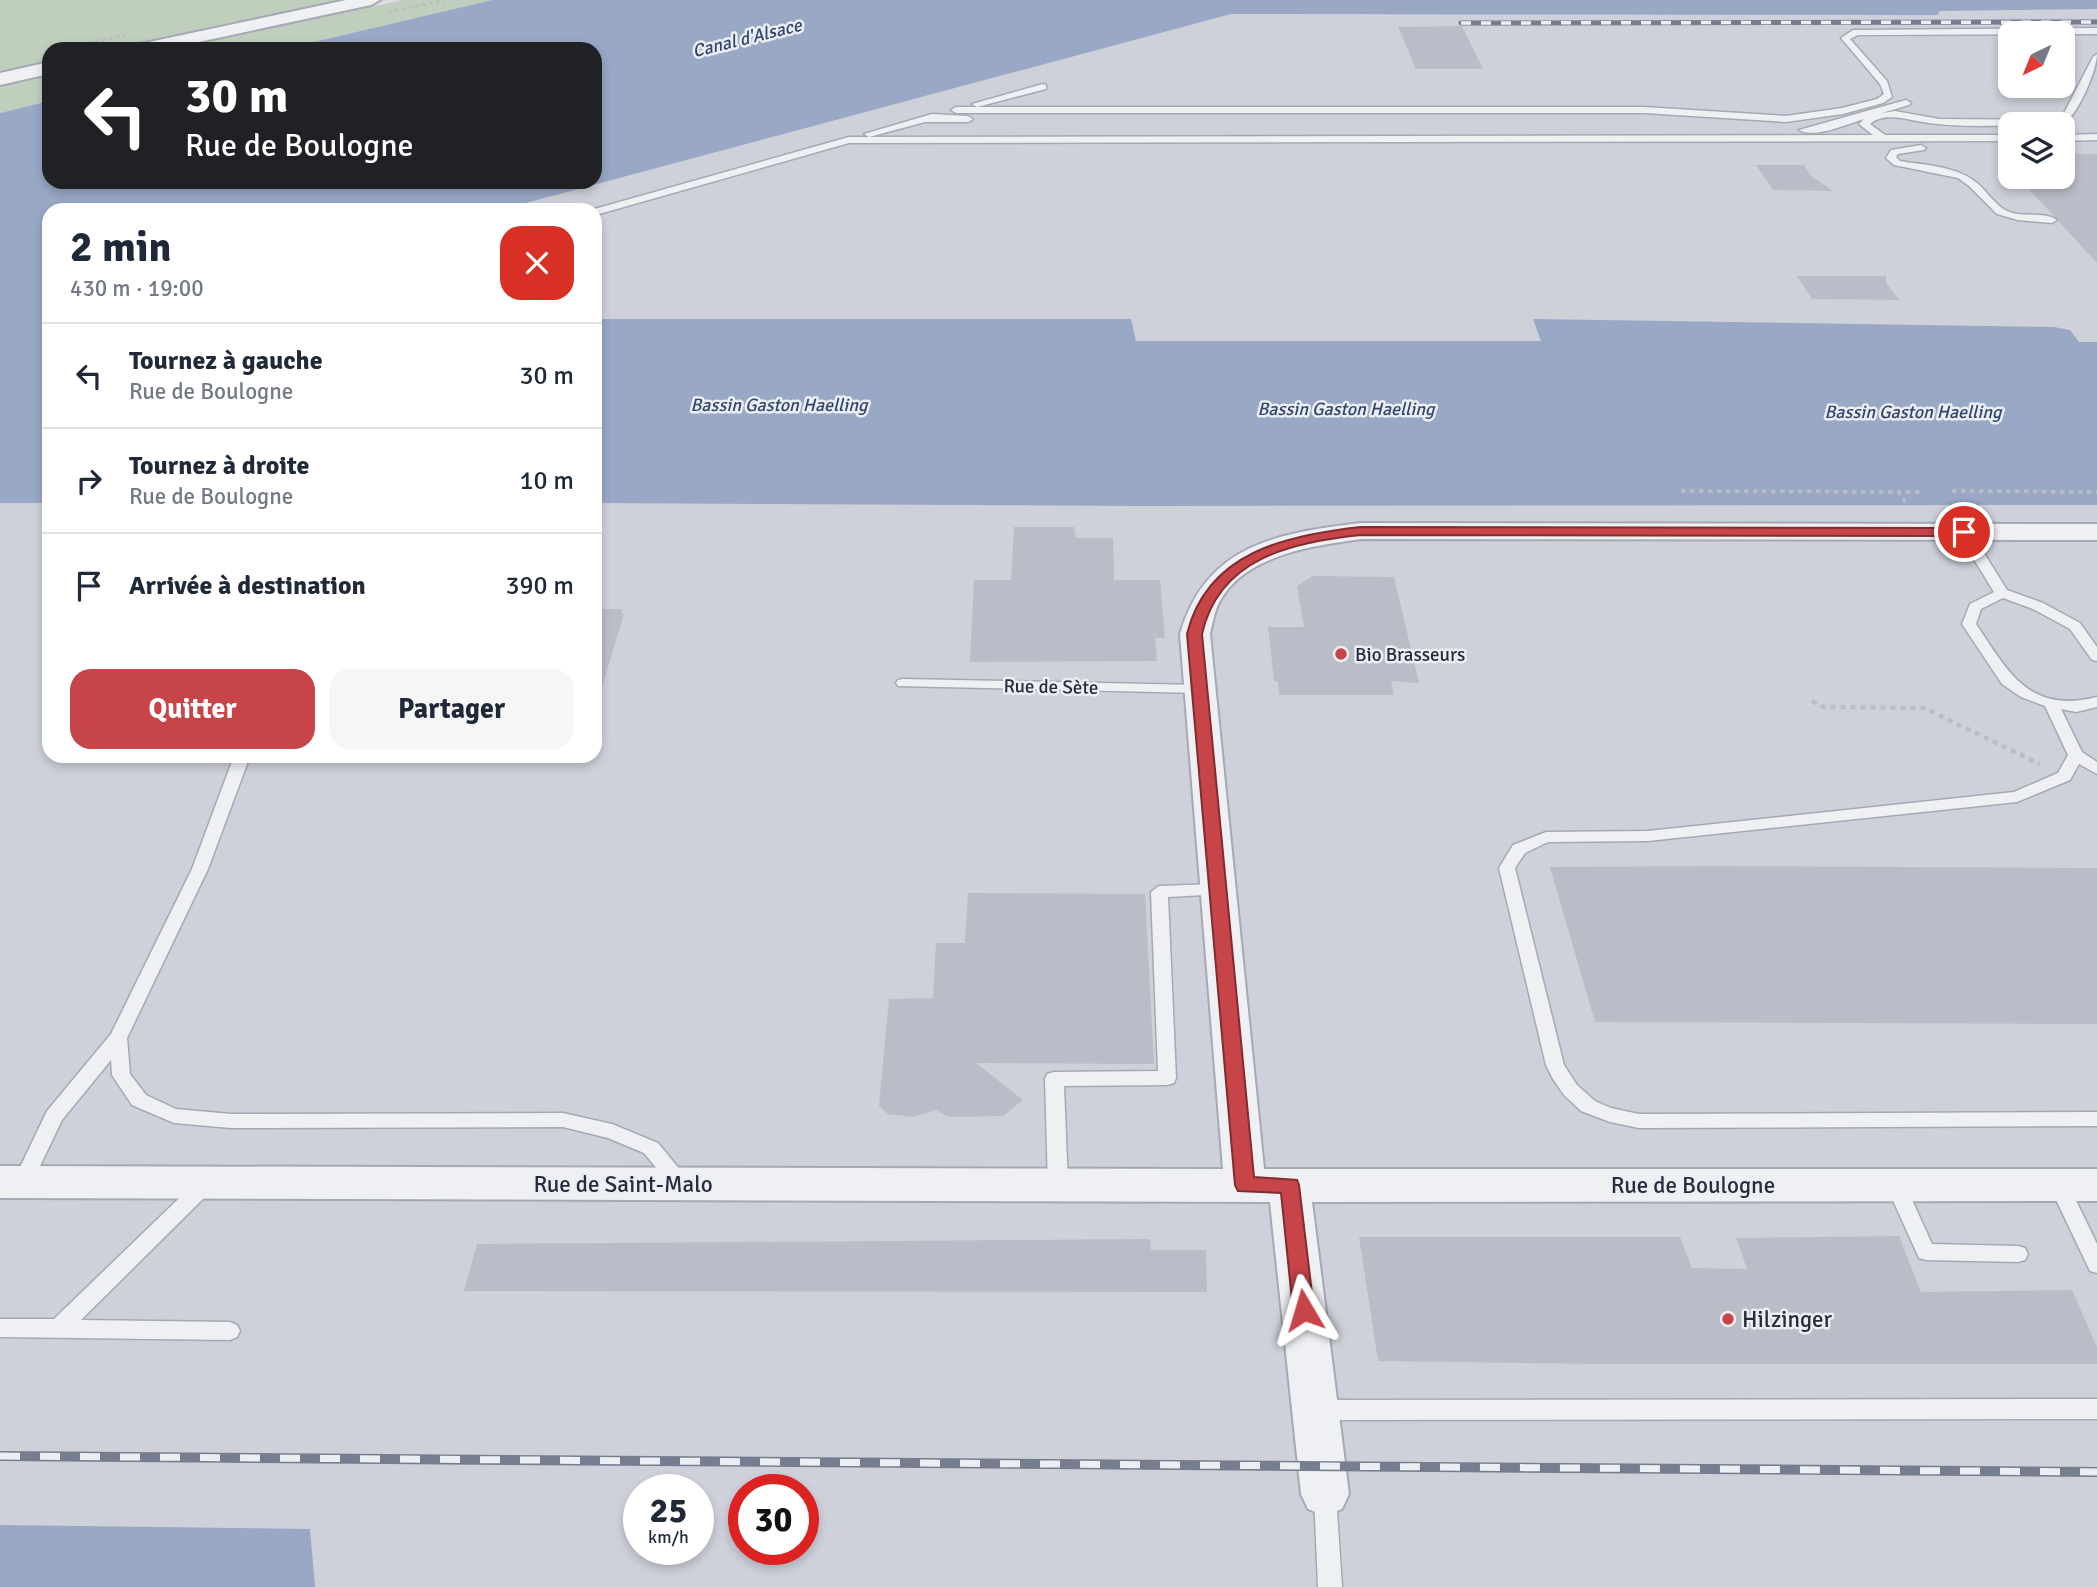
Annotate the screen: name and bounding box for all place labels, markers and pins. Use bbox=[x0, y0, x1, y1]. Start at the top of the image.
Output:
pin bbox=[1934, 502, 1994, 562]
place label: Bio Brasseurs bbox=[1355, 643, 1465, 667]
marker: Bio Brasseurs bbox=[1333, 646, 1349, 662]
place label: Hilzinger bbox=[1742, 1305, 1833, 1334]
marker: Hilzinger bbox=[1720, 1311, 1736, 1327]

